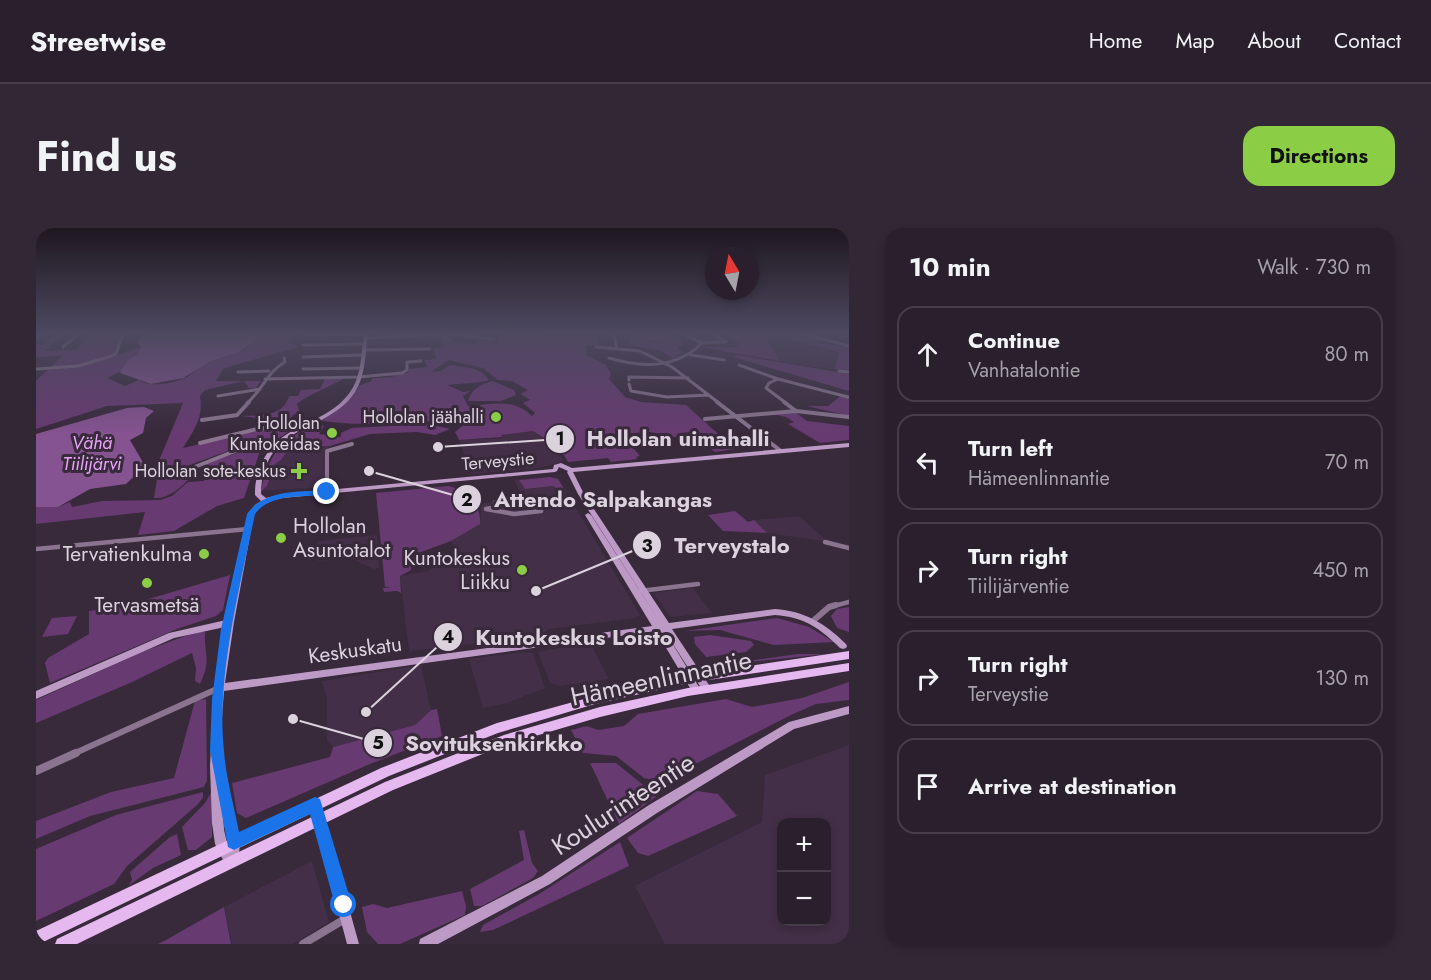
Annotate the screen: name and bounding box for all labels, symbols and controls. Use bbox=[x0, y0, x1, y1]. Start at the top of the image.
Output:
text: Streetwise bbox=[30, 21, 166, 62]
text: Home bbox=[1089, 26, 1142, 56]
text: Map bbox=[1175, 26, 1215, 56]
text: About bbox=[1248, 26, 1301, 56]
text: Contact bbox=[1334, 26, 1401, 56]
text: Find us bbox=[36, 126, 177, 187]
button: Directions bbox=[1243, 126, 1395, 186]
north arrow bbox=[705, 246, 759, 300]
text: 10 min bbox=[909, 248, 991, 286]
text: Walk · 730 m bbox=[1257, 253, 1371, 282]
text: Continue bbox=[968, 324, 1060, 356]
icon: ahead bbox=[911, 338, 944, 371]
text: 80 m bbox=[1324, 340, 1369, 369]
text: Vanhatalontie bbox=[968, 356, 1080, 385]
place label: Hollolan jäähalli bbox=[363, 404, 484, 430]
place label: Hollolan Kuntokeidas bbox=[230, 410, 320, 457]
marker: Hollolan jäähalli bbox=[489, 410, 503, 424]
callout: Hollolan uimahalli bbox=[545, 419, 782, 459]
text: Hollolan uimahalli bbox=[586, 422, 770, 454]
marker: Hollolan Kuntokeidas bbox=[325, 426, 339, 440]
text: 1 bbox=[555, 426, 565, 452]
water label: Vähä Tiilijärvi bbox=[63, 430, 122, 477]
text: Turn left bbox=[968, 432, 1053, 464]
street label: Terveystie bbox=[461, 445, 535, 477]
icon: left bbox=[911, 446, 944, 479]
text: 70 m bbox=[1325, 448, 1369, 477]
place label: Hollolan sote-keskus bbox=[134, 458, 286, 484]
marker: Hollolan sote-keskus bbox=[290, 462, 308, 480]
text: Hämeenlinnantie bbox=[968, 464, 1110, 493]
route end bbox=[313, 478, 339, 504]
callout: Attendo Salpakangas bbox=[452, 479, 725, 519]
text: Attendo Salpakangas bbox=[493, 483, 712, 515]
text: 2 bbox=[461, 487, 473, 513]
place label: Hollolan Asuntotalot bbox=[293, 511, 390, 565]
callout: Terveystalo bbox=[632, 525, 801, 565]
text: Terveystalo bbox=[674, 529, 790, 561]
marker: Hollolan Asuntotalot bbox=[274, 531, 288, 545]
text: 3 bbox=[641, 533, 653, 559]
place label: Tervatienkulma bbox=[63, 539, 192, 569]
text: Turn right bbox=[968, 540, 1068, 572]
place label: Kuntokeskus Liikku bbox=[403, 543, 510, 597]
marker: Tervatienkulma bbox=[197, 547, 211, 561]
icon: right bbox=[911, 554, 944, 587]
text: 450 m bbox=[1312, 556, 1369, 585]
marker: Kuntokeskus Liikku bbox=[515, 563, 529, 577]
text: Tiilijärventie bbox=[968, 572, 1069, 601]
marker: Tervasmetsä bbox=[140, 576, 154, 590]
place label: Tervasmetsä bbox=[95, 590, 200, 620]
callout: Kuntokeskus Loisto bbox=[433, 617, 685, 657]
text: Kuntokeskus Loisto bbox=[475, 621, 673, 653]
text: 4 bbox=[442, 624, 454, 650]
street label: Keskuskatu bbox=[306, 629, 404, 671]
street label: Hämeenlinnantie bbox=[567, 640, 755, 716]
text: Turn right bbox=[968, 648, 1068, 680]
icon: right bbox=[911, 662, 944, 695]
text: 130 m bbox=[1315, 664, 1369, 693]
text: Terveystie bbox=[968, 680, 1049, 709]
callout: Sovituksenkirkko bbox=[363, 723, 595, 763]
text: Sovituksenkirkko bbox=[405, 727, 583, 759]
text: 5 bbox=[372, 730, 384, 756]
street label: Koulurinteentie bbox=[544, 743, 702, 865]
icon: arrive bbox=[911, 770, 944, 803]
text: Arrive at destination bbox=[968, 770, 1177, 802]
map controls bbox=[777, 818, 831, 926]
button: + bbox=[777, 818, 831, 872]
button: − bbox=[777, 872, 831, 926]
route start bbox=[330, 891, 356, 917]

